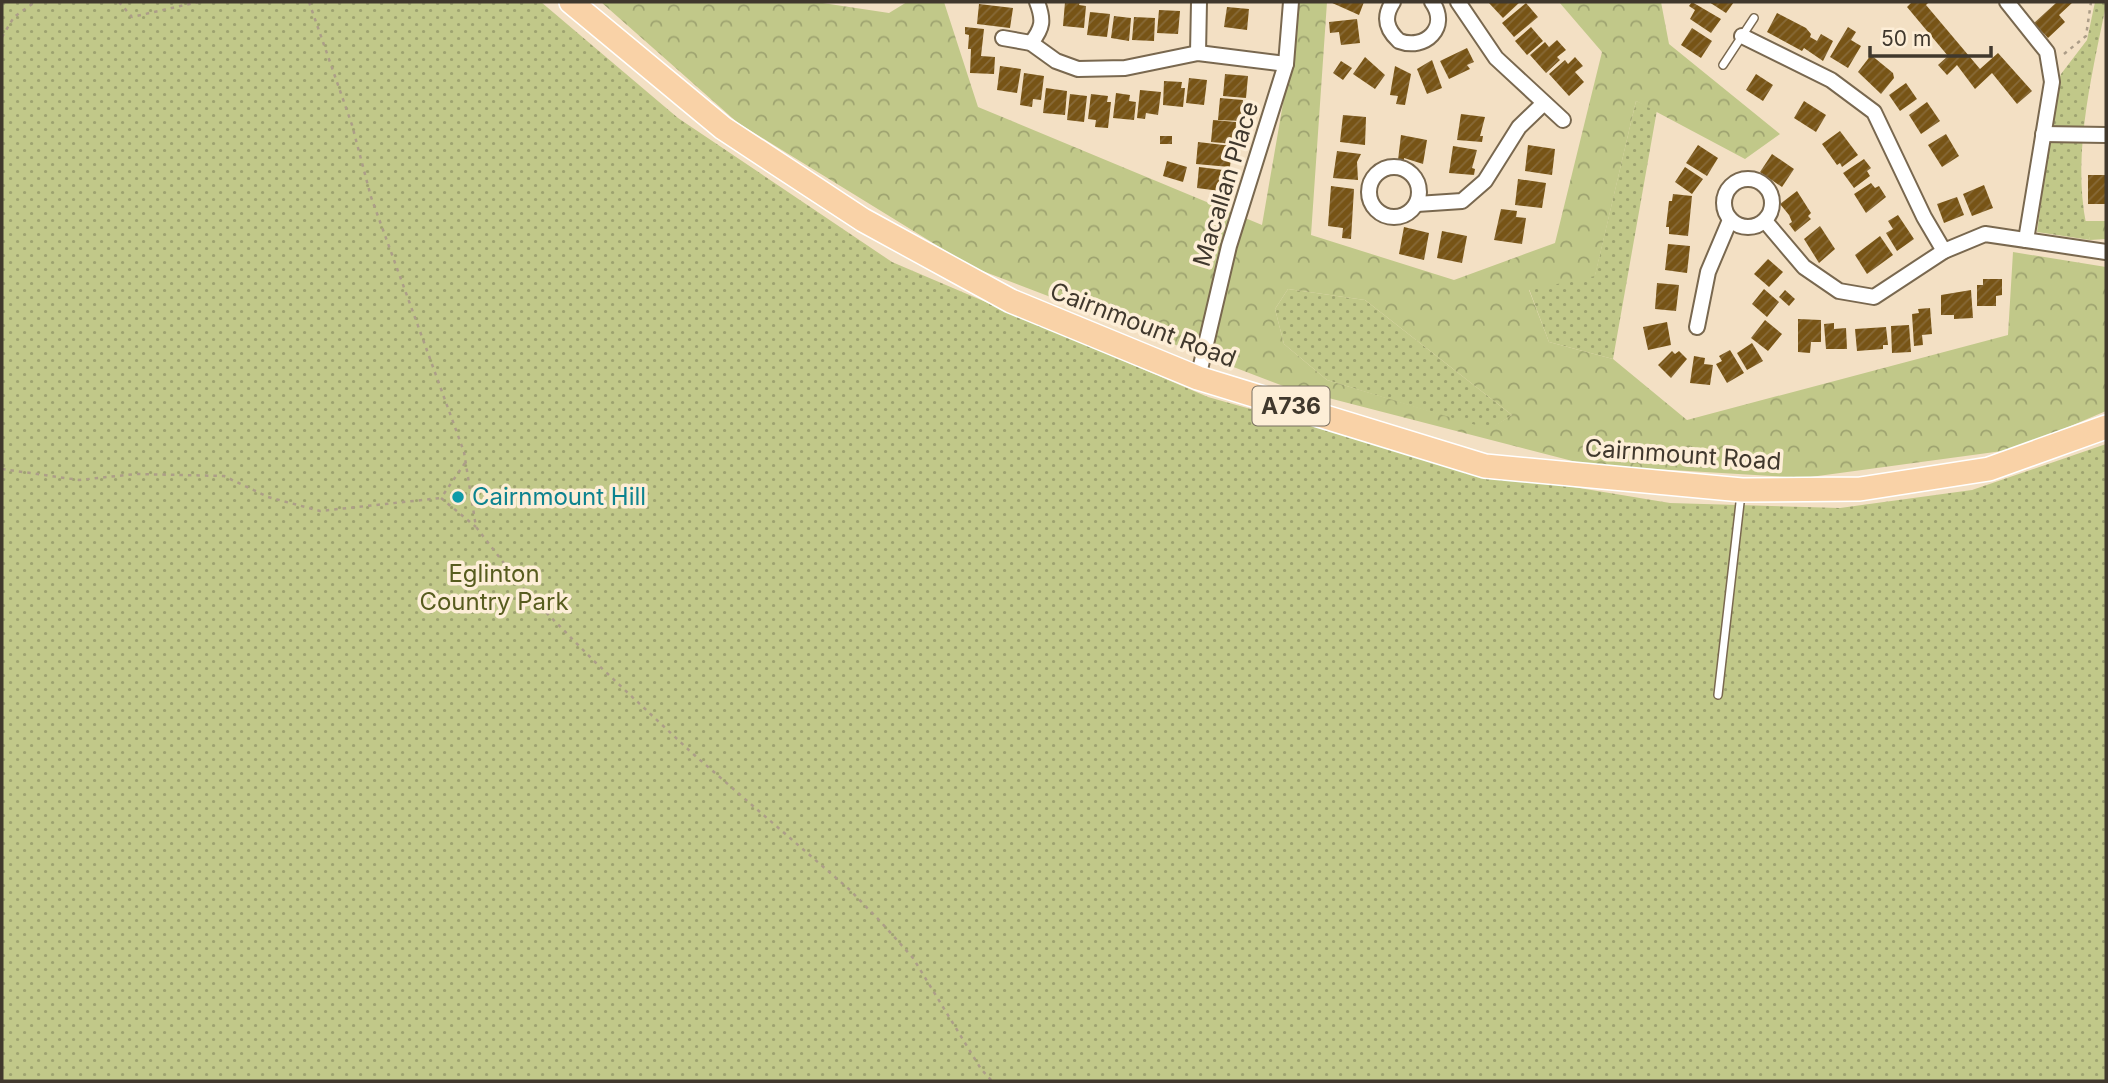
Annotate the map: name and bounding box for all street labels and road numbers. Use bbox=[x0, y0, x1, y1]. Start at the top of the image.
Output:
street label: Macallan Place bbox=[1187, 98, 1264, 270]
street label: Cairnmount Road bbox=[1046, 276, 1240, 373]
road number: A736 bbox=[1252, 386, 1330, 426]
street label: Cairnmount Road bbox=[1584, 433, 1782, 476]

